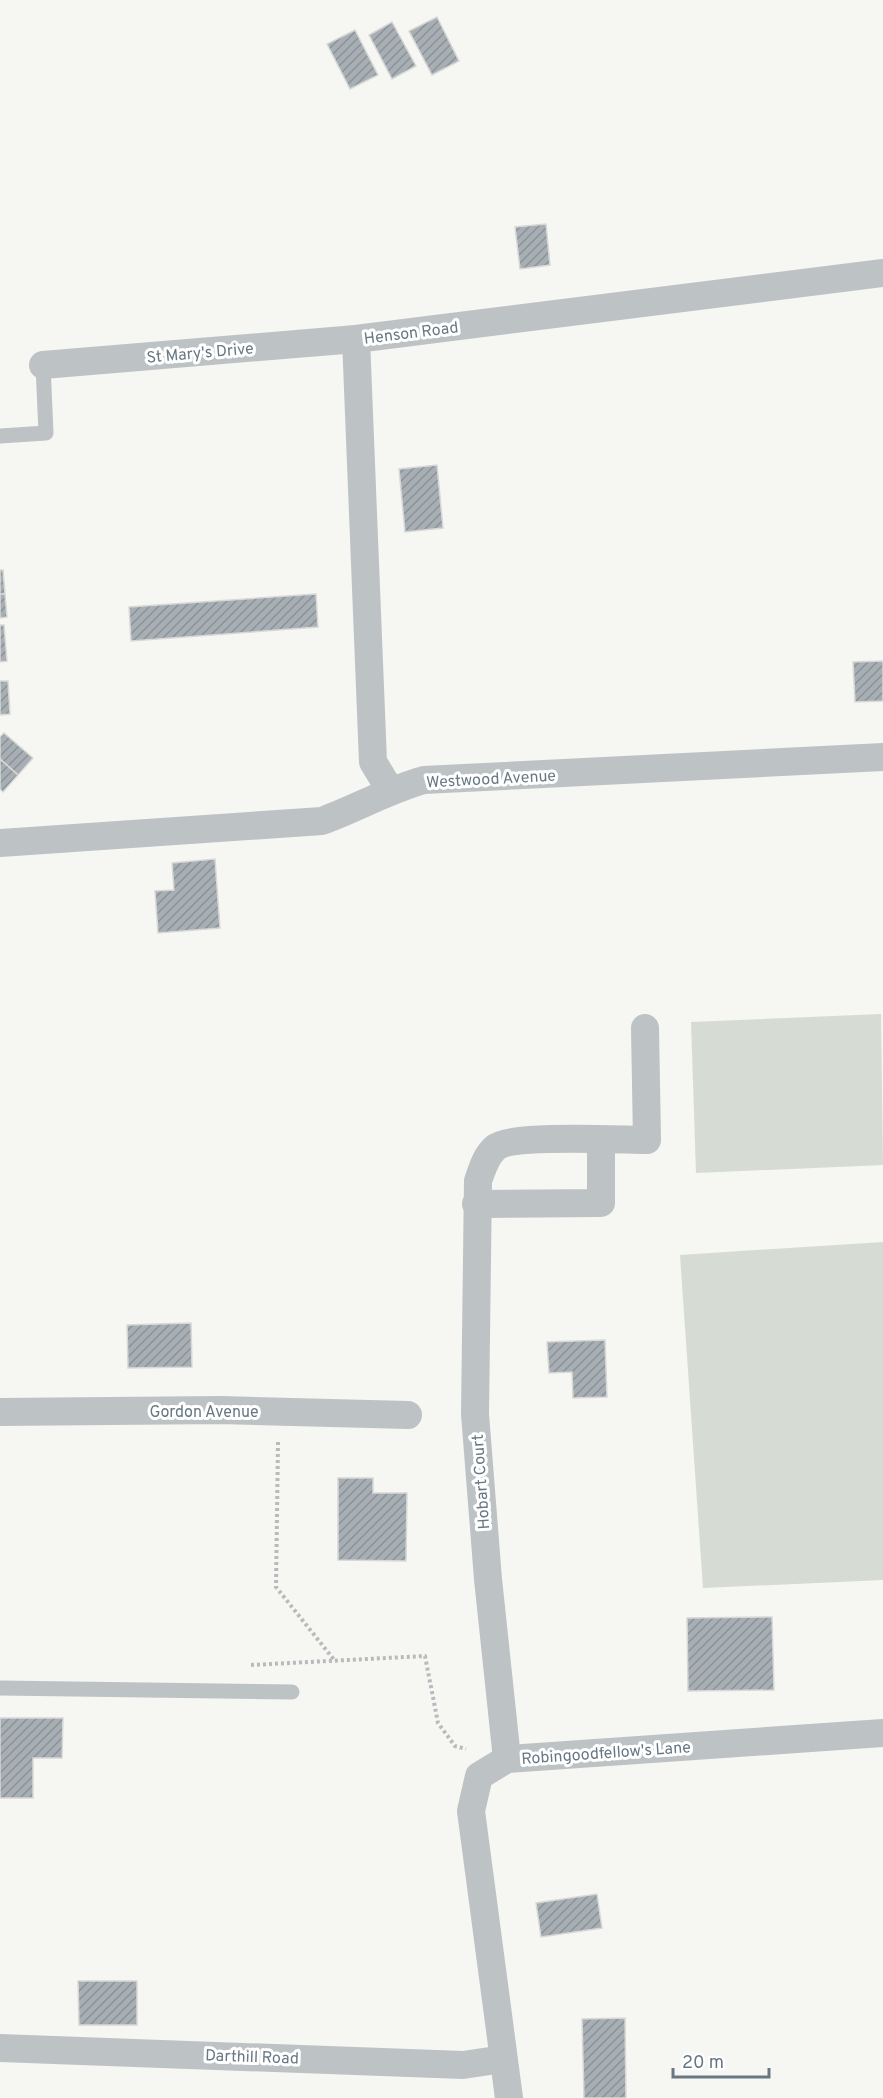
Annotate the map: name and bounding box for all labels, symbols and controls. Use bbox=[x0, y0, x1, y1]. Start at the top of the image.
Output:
street label: Henson Road bbox=[363, 318, 460, 350]
street label: St Mary's Drive bbox=[146, 339, 255, 369]
street label: Westwood Avenue bbox=[426, 767, 556, 793]
street label: Gordon Avenue bbox=[149, 1403, 259, 1423]
street label: Hobart Court bbox=[469, 1434, 495, 1530]
street label: Robingoodfellow's Lane bbox=[521, 1738, 692, 1770]
scale bar bbox=[673, 2041, 769, 2079]
street label: Darthill Road bbox=[205, 2046, 299, 2070]
text: 20 m bbox=[682, 2052, 724, 2075]

